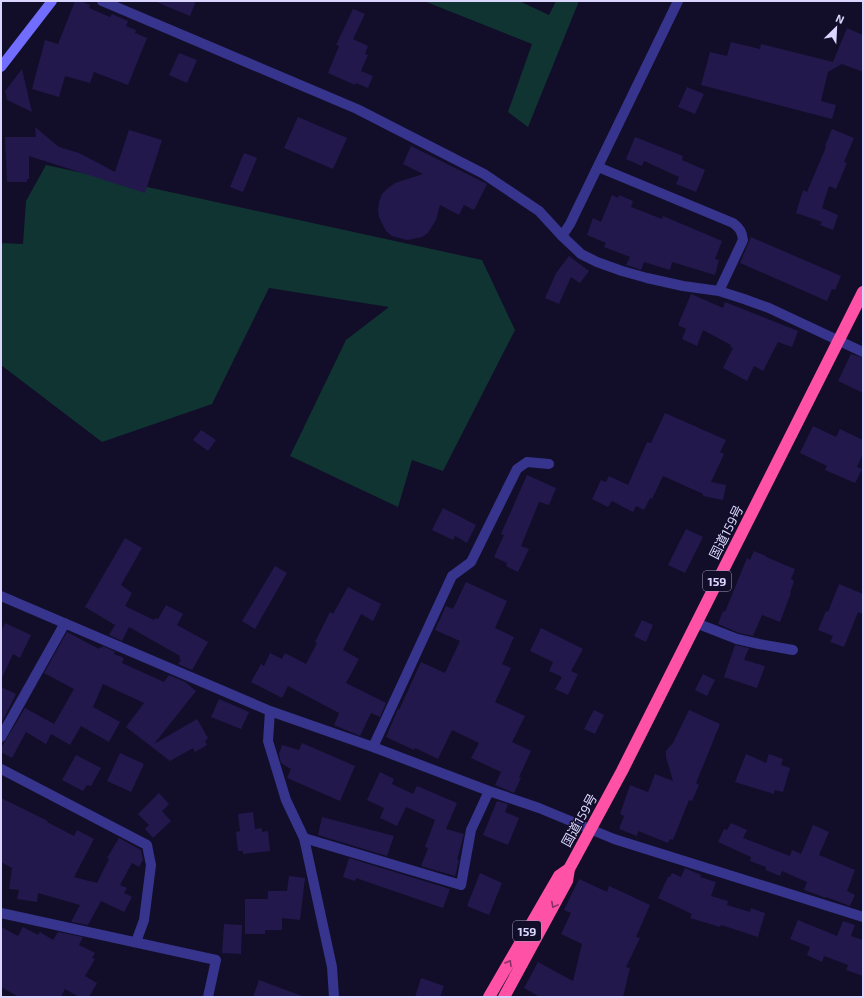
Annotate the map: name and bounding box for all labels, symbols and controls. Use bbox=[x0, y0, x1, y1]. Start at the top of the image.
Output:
north arrow bbox=[816, 8, 856, 48]
text: N bbox=[834, 11, 847, 26]
street label: 国道159号 bbox=[706, 502, 746, 562]
road number: 159 bbox=[703, 571, 731, 591]
street label: 国道159号 bbox=[558, 791, 600, 849]
one-way arrow bbox=[552, 901, 559, 908]
road number: 159 bbox=[513, 921, 541, 941]
one-way arrow bbox=[505, 960, 512, 967]

